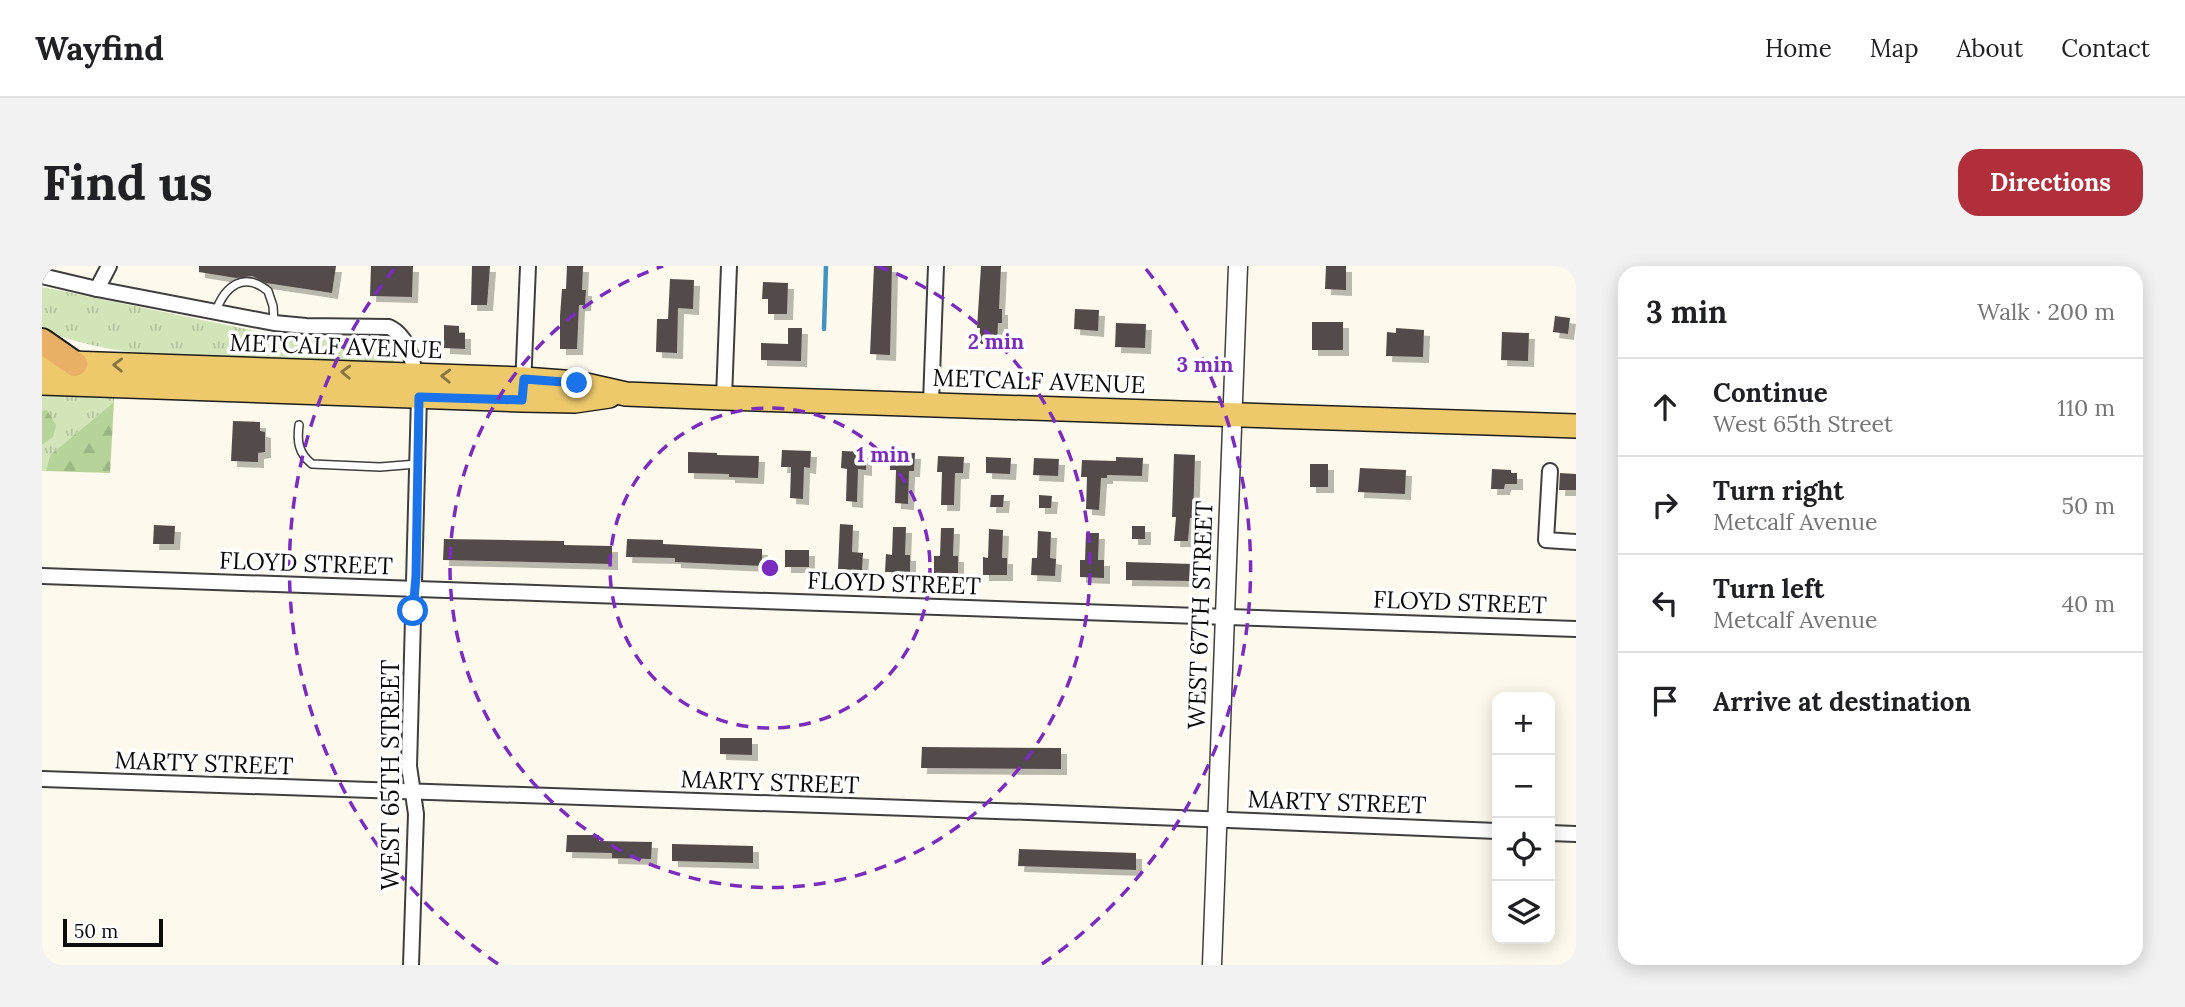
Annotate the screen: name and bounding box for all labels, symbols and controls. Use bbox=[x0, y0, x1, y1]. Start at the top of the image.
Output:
text: Wayfind bbox=[35, 27, 164, 69]
text: Home bbox=[1765, 33, 1832, 64]
text: Map bbox=[1870, 33, 1919, 64]
text: About bbox=[1957, 33, 2023, 64]
text: Contact bbox=[2061, 33, 2150, 64]
button: Directions bbox=[1958, 149, 2143, 216]
text: Find us bbox=[42, 151, 213, 213]
text: 3 min bbox=[1646, 293, 1727, 331]
text: Walk · 200 m bbox=[1977, 297, 2115, 326]
street label: METCALF AVENUE bbox=[229, 327, 443, 365]
text: 2 min bbox=[968, 328, 1024, 355]
text: 3 min bbox=[1177, 351, 1233, 378]
one-way arrow bbox=[113, 357, 124, 372]
street label: METCALF AVENUE bbox=[932, 362, 1146, 400]
one-way arrow bbox=[340, 365, 351, 380]
route end bbox=[561, 367, 592, 398]
one-way arrow bbox=[441, 368, 451, 384]
text: Continue bbox=[1713, 376, 1828, 409]
icon: ahead bbox=[1646, 388, 1684, 426]
text: 110 m bbox=[2057, 393, 2115, 422]
text: West 65th Street bbox=[1713, 409, 1893, 438]
text: 1 min bbox=[856, 441, 910, 468]
text: Turn right bbox=[1713, 474, 1844, 507]
icon: right bbox=[1646, 486, 1684, 524]
text: 50 m bbox=[2062, 491, 2115, 520]
street label: WEST 67TH STREET bbox=[1181, 500, 1219, 730]
text: Metcalf Avenue bbox=[1713, 507, 1877, 536]
street label: FLOYD STREET bbox=[219, 544, 393, 582]
centre of rings bbox=[758, 556, 782, 580]
street label: FLOYD STREET bbox=[807, 564, 981, 602]
text: Turn left bbox=[1713, 572, 1824, 605]
street label: FLOYD STREET bbox=[1373, 583, 1547, 621]
icon: left bbox=[1646, 584, 1684, 622]
text: 40 m bbox=[2062, 589, 2115, 618]
route start bbox=[397, 595, 428, 626]
text: Metcalf Avenue bbox=[1713, 605, 1877, 634]
street label: WEST 65TH STREET bbox=[375, 660, 406, 890]
icon: arrive bbox=[1646, 682, 1684, 720]
text: Arrive at destination bbox=[1713, 685, 1971, 718]
map controls bbox=[1492, 692, 1555, 944]
button: + bbox=[1492, 692, 1555, 755]
street label: MARTY STREET bbox=[114, 744, 294, 782]
button: − bbox=[1492, 755, 1555, 818]
street label: MARTY STREET bbox=[680, 763, 860, 801]
street label: MARTY STREET bbox=[1247, 783, 1427, 821]
button: locate bbox=[1492, 818, 1555, 881]
button: layers bbox=[1492, 881, 1555, 944]
scale bar bbox=[63, 916, 163, 948]
text: 50 m bbox=[74, 919, 118, 943]

